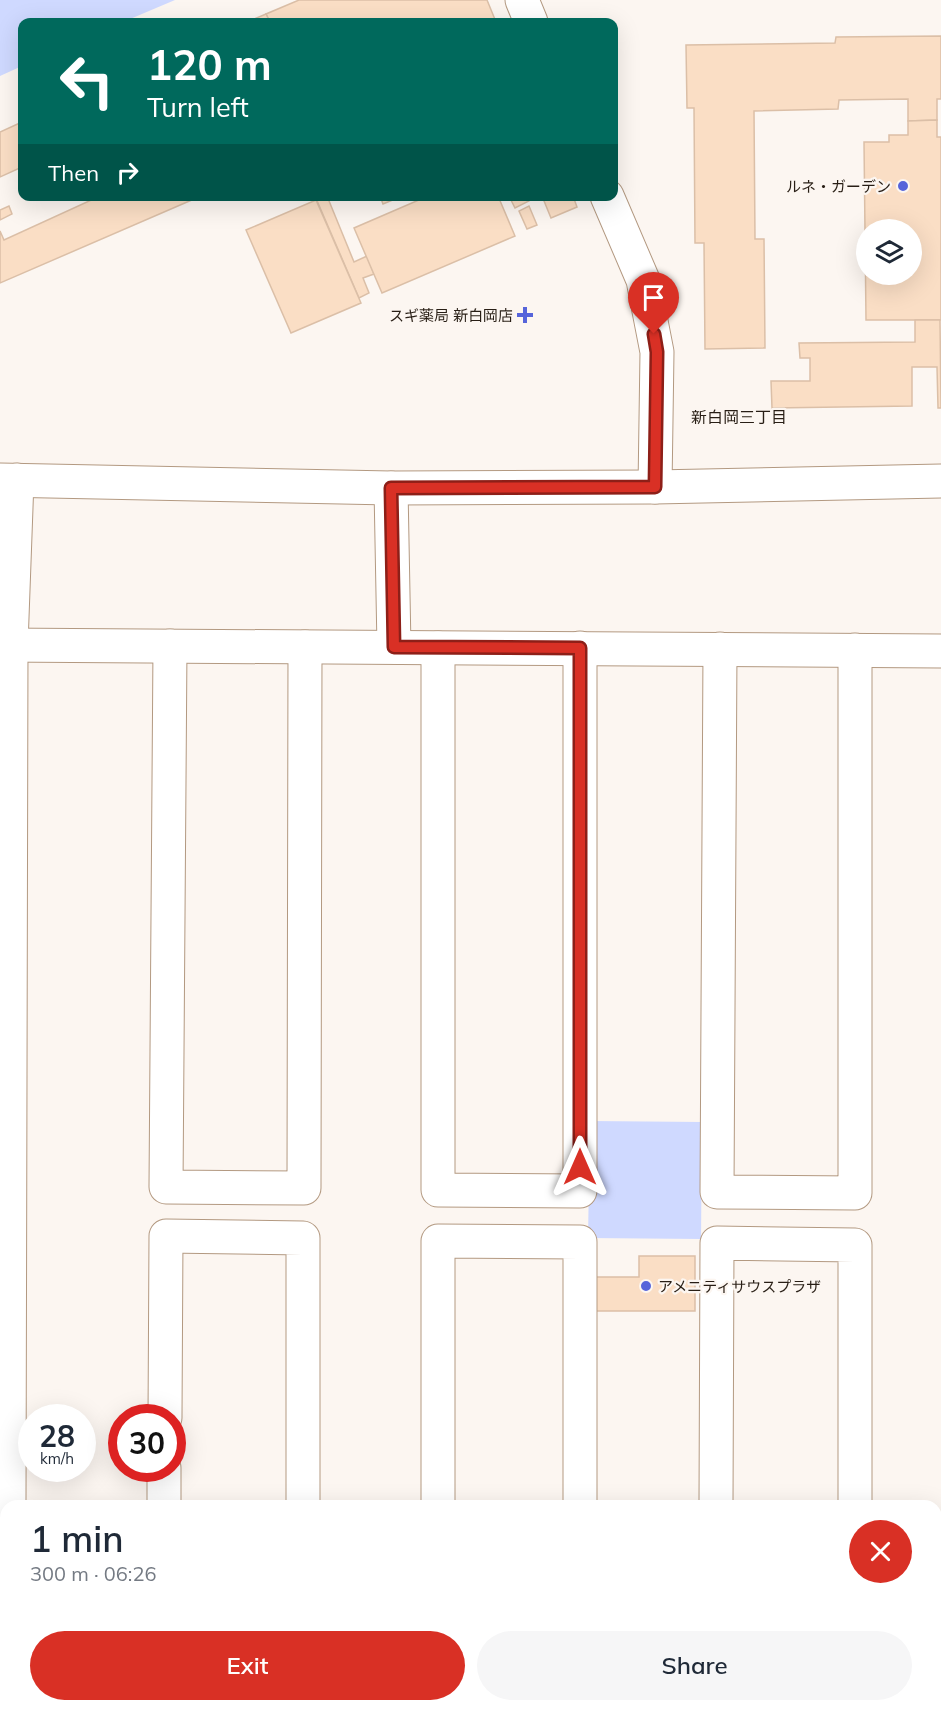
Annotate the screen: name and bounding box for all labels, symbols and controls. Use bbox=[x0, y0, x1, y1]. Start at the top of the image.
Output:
text: 120 m bbox=[147, 38, 272, 91]
icon: left bbox=[48, 42, 126, 120]
text: Turn left bbox=[147, 90, 249, 124]
icon: right bbox=[111, 156, 144, 189]
text: Then bbox=[48, 159, 99, 187]
place label: ルネ・ガーデン bbox=[786, 177, 891, 196]
marker: ルネ・ガーデン bbox=[896, 179, 910, 193]
map controls bbox=[856, 219, 922, 285]
button: layers bbox=[856, 219, 922, 285]
pin bbox=[628, 272, 679, 334]
icon: arrive bbox=[637, 281, 670, 314]
place label: スギ薬局 新白岡店 bbox=[389, 306, 513, 325]
marker: スギ薬局 新白岡店 bbox=[518, 308, 532, 322]
district label: 新白岡三丁目 bbox=[691, 407, 787, 427]
position arrow bbox=[548, 1135, 612, 1199]
place label: アメニティサウスプラザ bbox=[658, 1277, 821, 1296]
marker: アメニティサウスプラザ bbox=[639, 1279, 653, 1293]
speed limit sign: 30 bbox=[108, 1404, 186, 1482]
text: 28 bbox=[39, 1417, 75, 1455]
text: km/h bbox=[40, 1449, 74, 1468]
text: 1 min bbox=[30, 1516, 124, 1561]
button: close bbox=[849, 1520, 912, 1583]
text: 300 m · 06:26 bbox=[30, 1561, 156, 1586]
button: Exit bbox=[30, 1631, 465, 1700]
button: Share bbox=[477, 1631, 912, 1700]

